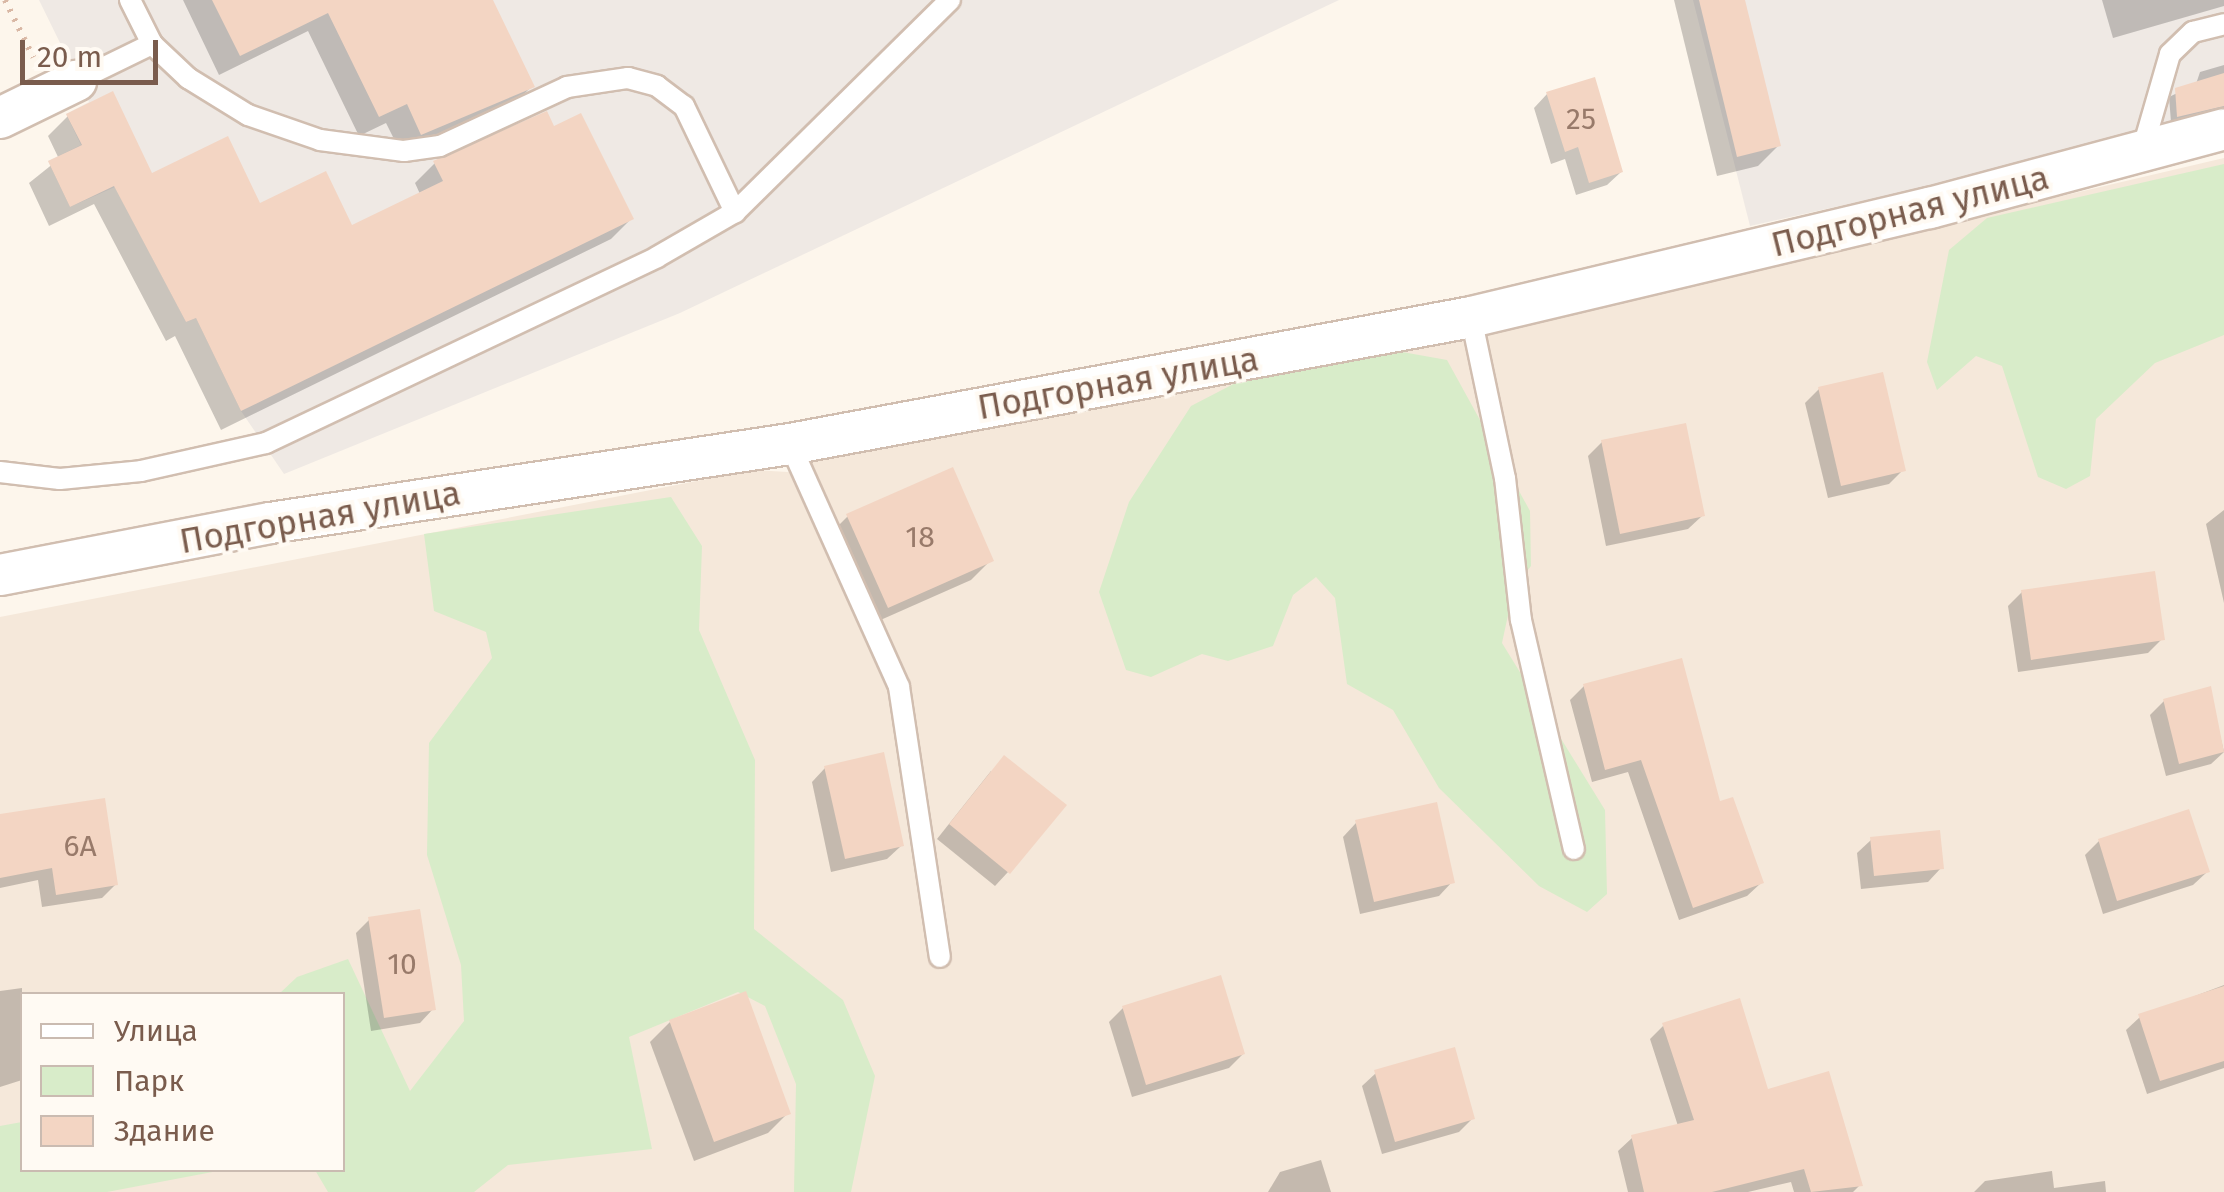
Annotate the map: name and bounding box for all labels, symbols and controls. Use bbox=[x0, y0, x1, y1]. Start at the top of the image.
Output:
scale bar bbox=[25, 20, 162, 82]
text: 20 m bbox=[37, 39, 102, 75]
house number: 25 bbox=[1566, 101, 1596, 137]
street label: Подгорная улица bbox=[1767, 156, 2053, 266]
street label: Подгорная улица bbox=[974, 338, 1262, 428]
street label: Подгорная улица bbox=[176, 472, 464, 562]
house number: 18 bbox=[905, 519, 935, 555]
house number: 6А bbox=[63, 828, 97, 864]
house number: 10 bbox=[387, 946, 417, 982]
legend bbox=[20, 992, 345, 1172]
text: Улица bbox=[114, 1013, 198, 1049]
text: Парк bbox=[114, 1063, 184, 1099]
text: Здание bbox=[114, 1113, 215, 1149]

